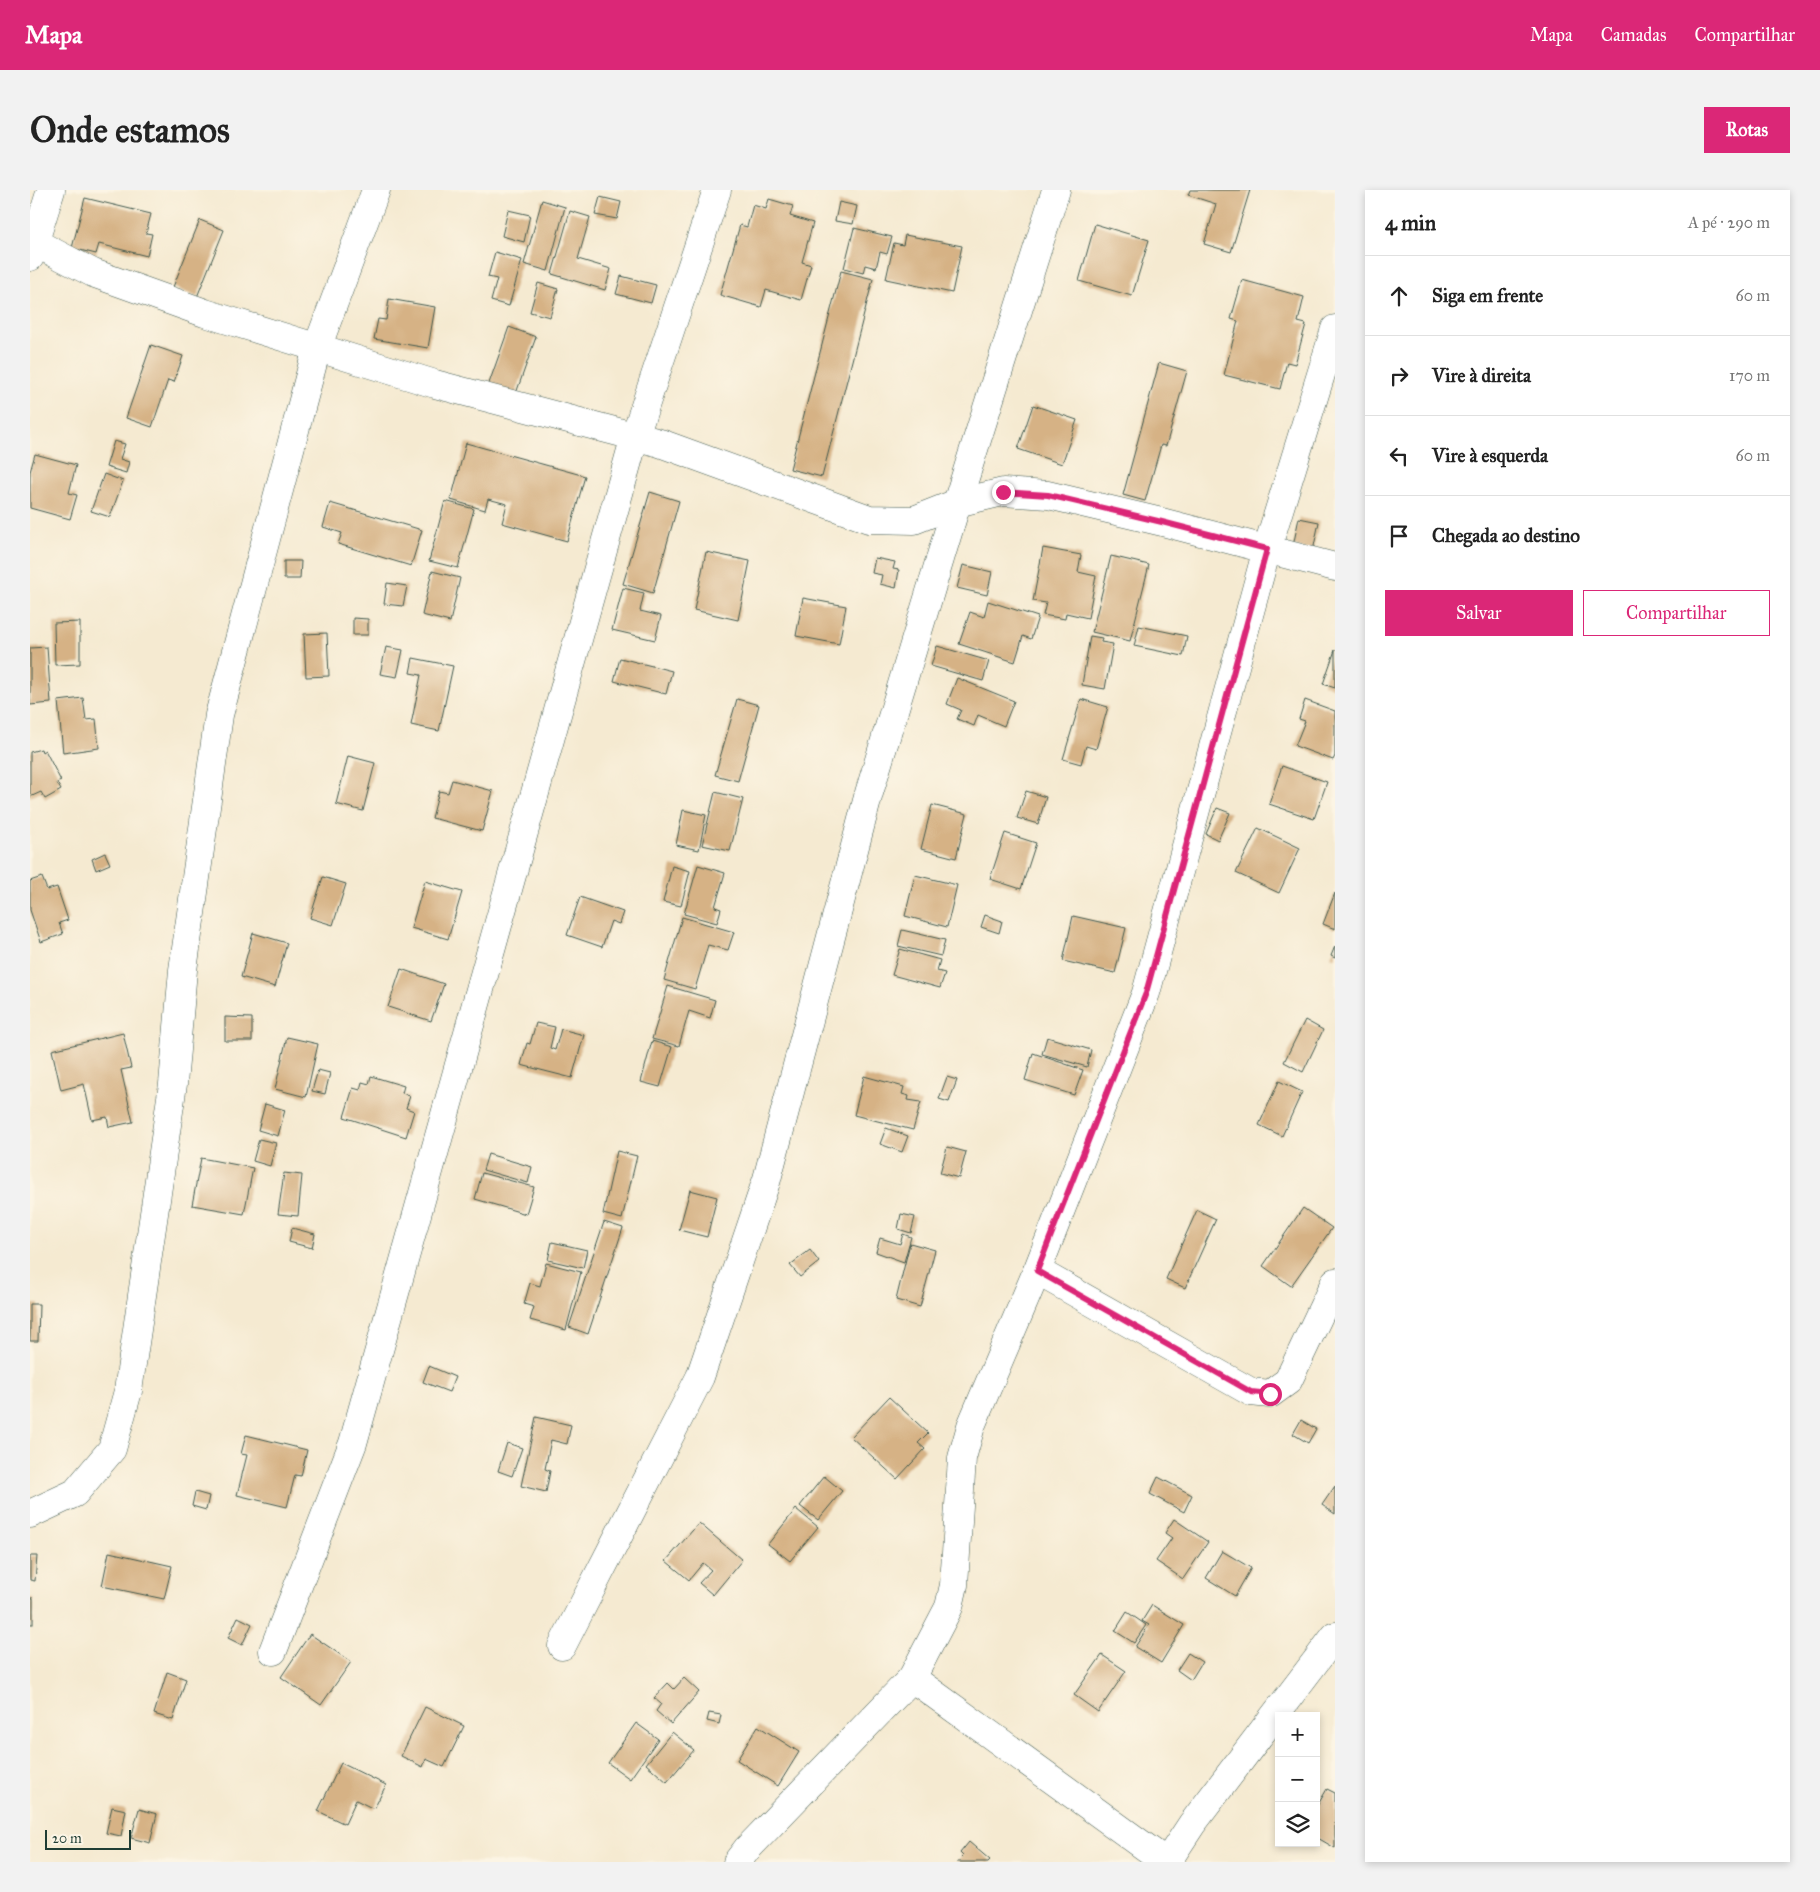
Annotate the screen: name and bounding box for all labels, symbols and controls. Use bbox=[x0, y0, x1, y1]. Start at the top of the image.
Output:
text: Mapa bbox=[25, 20, 82, 50]
text: Mapa bbox=[1530, 24, 1573, 46]
text: Camadas bbox=[1601, 24, 1667, 46]
text: Compartilhar bbox=[1695, 24, 1795, 46]
button: Rotas bbox=[1704, 107, 1790, 153]
text: Onde estamos bbox=[30, 109, 230, 152]
text: 4 min bbox=[1385, 210, 1436, 236]
text: A pé · 290 m bbox=[1688, 213, 1770, 232]
icon: ahead bbox=[1385, 282, 1413, 310]
text: Siga em frente bbox=[1432, 284, 1543, 307]
text: 60 m bbox=[1736, 286, 1770, 305]
icon: right bbox=[1385, 362, 1413, 390]
text: Vire à direita bbox=[1432, 364, 1531, 387]
text: 170 m bbox=[1729, 366, 1770, 385]
icon: left bbox=[1385, 442, 1413, 470]
text: Vire à esquerda bbox=[1432, 444, 1548, 467]
text: 60 m bbox=[1736, 446, 1770, 465]
route end bbox=[992, 481, 1015, 504]
icon: arrive bbox=[1385, 522, 1413, 550]
text: Chegada ao destino bbox=[1432, 524, 1580, 547]
button: Salvar bbox=[1385, 590, 1573, 636]
button: Compartilhar bbox=[1583, 590, 1770, 636]
route start bbox=[1259, 1383, 1282, 1406]
map controls bbox=[1275, 1712, 1320, 1847]
button: + bbox=[1275, 1712, 1320, 1757]
button: − bbox=[1275, 1757, 1320, 1802]
button: layers bbox=[1275, 1802, 1320, 1847]
scale bar bbox=[45, 1827, 131, 1850]
text: 20 m bbox=[52, 1830, 82, 1847]

